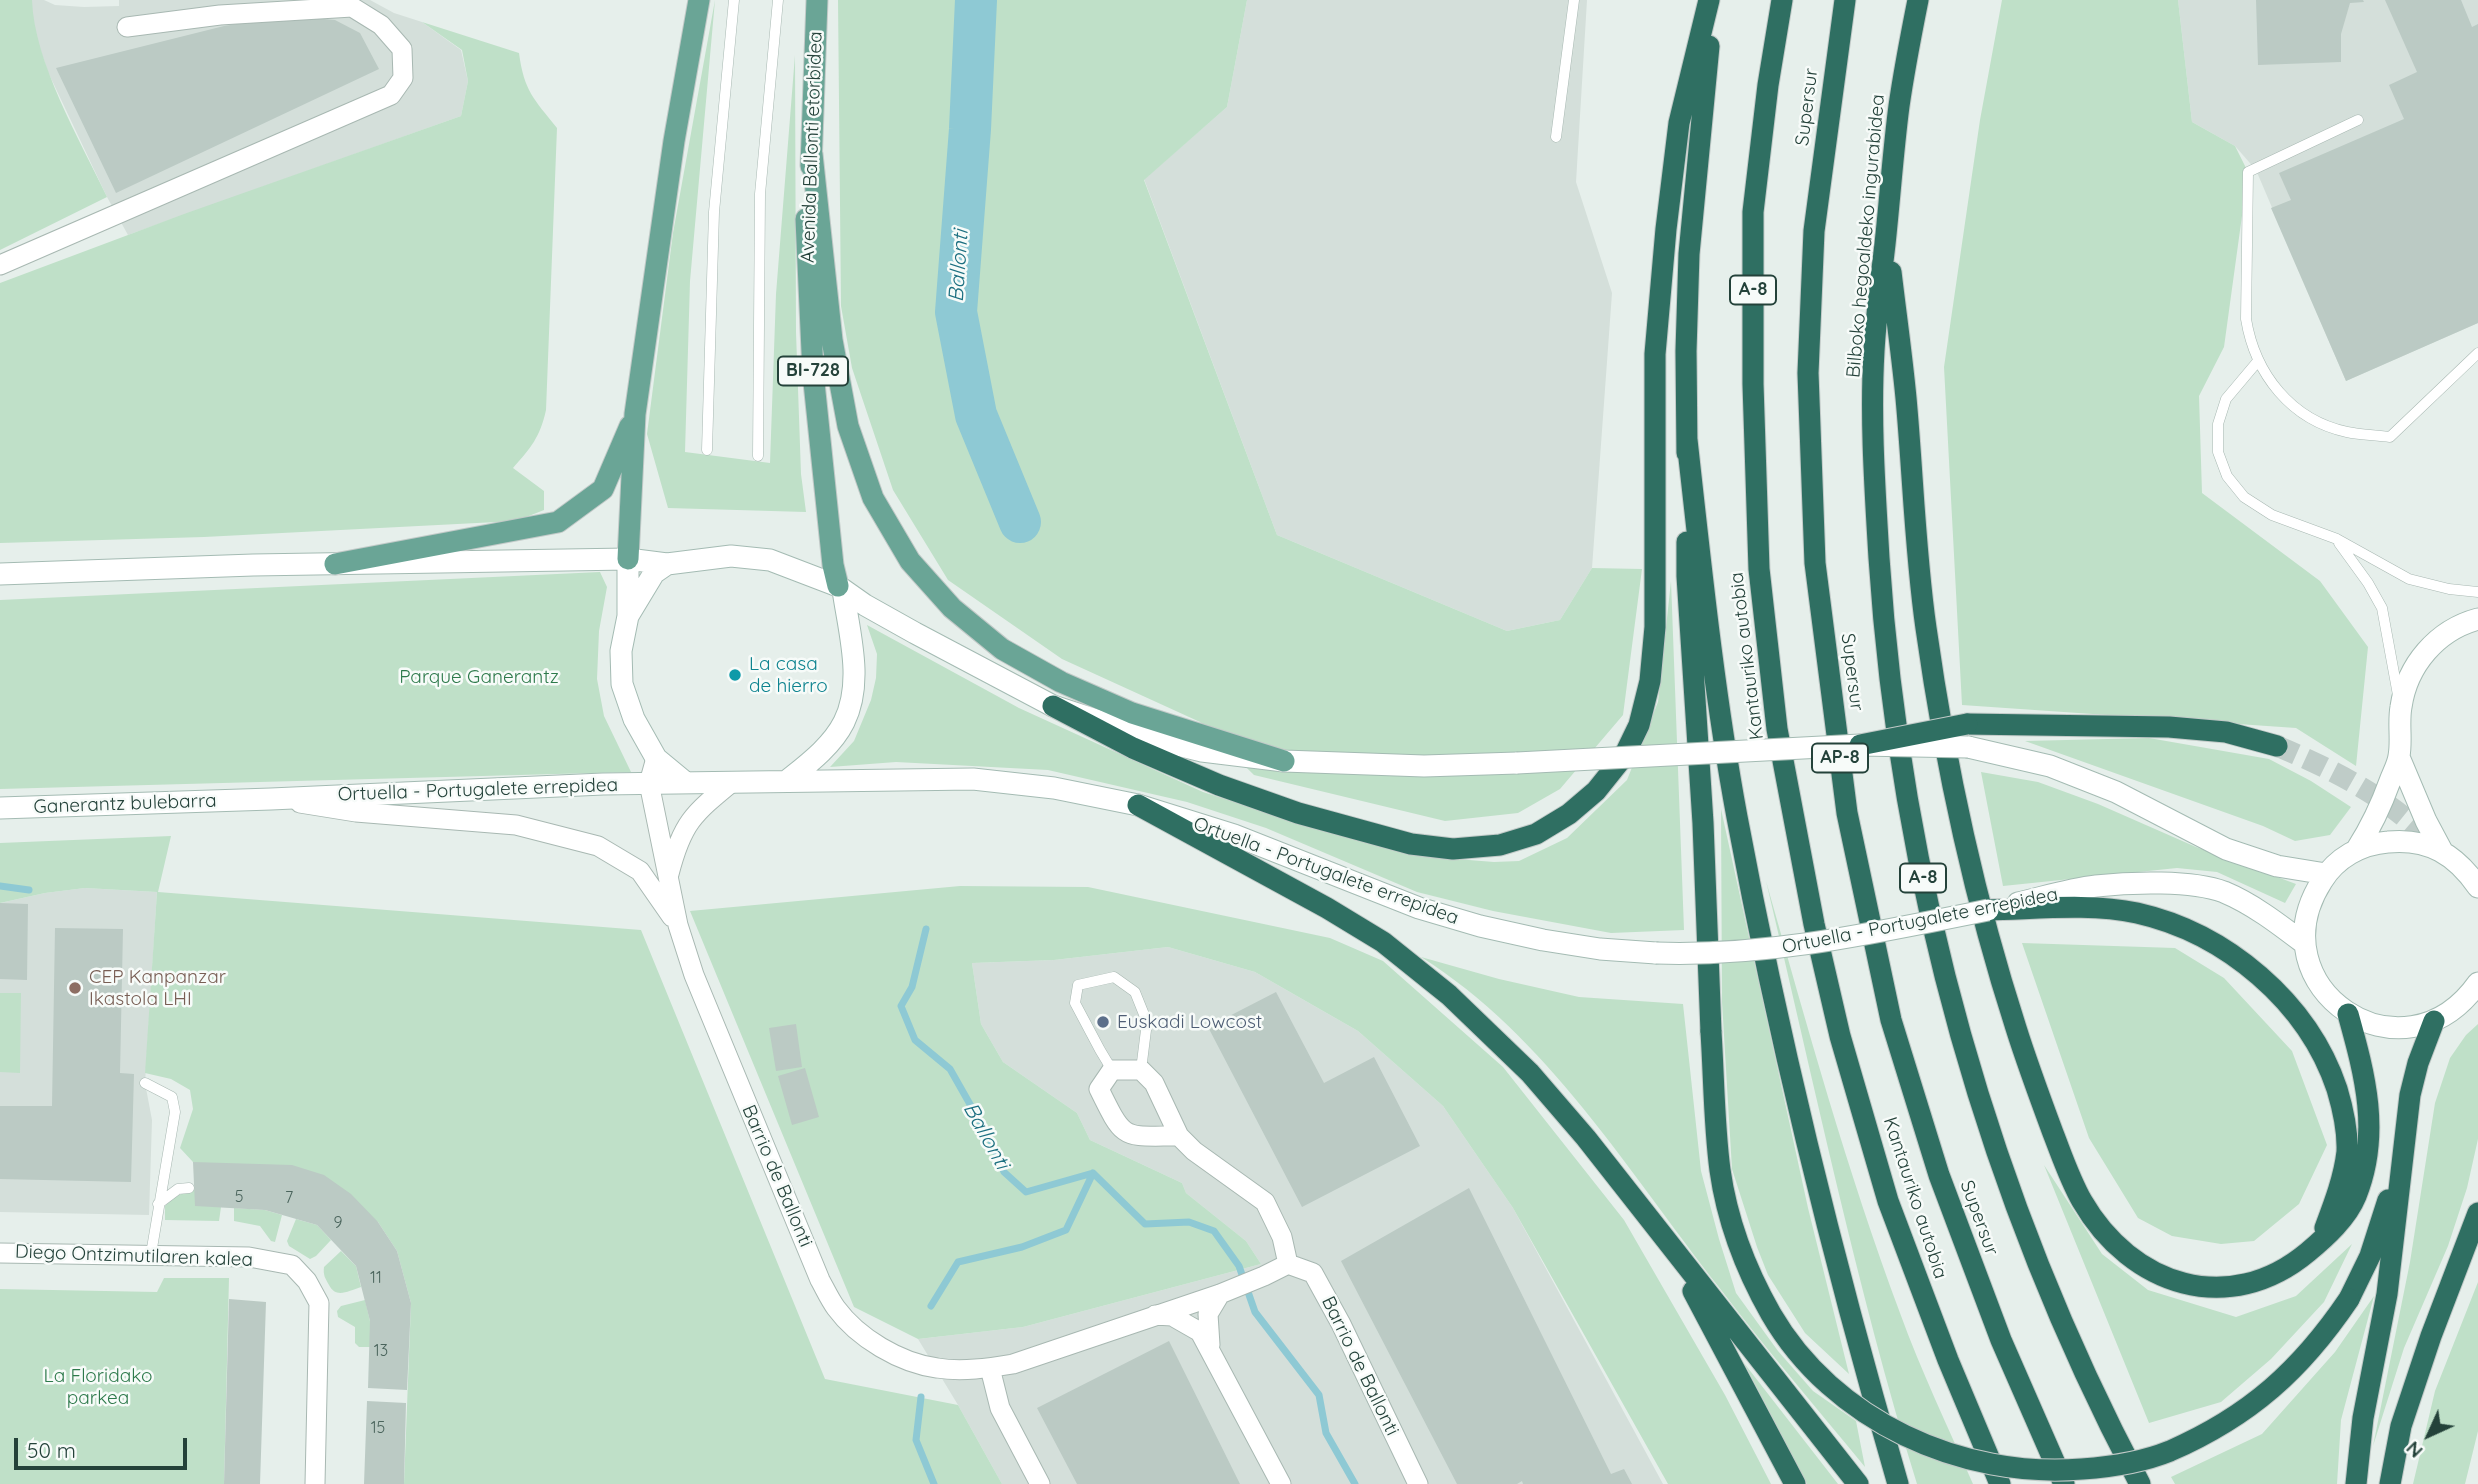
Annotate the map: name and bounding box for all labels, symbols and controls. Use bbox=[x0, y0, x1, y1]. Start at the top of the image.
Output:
street label: Avenida Ballonti etorbidea bbox=[797, 31, 827, 263]
street label: Supersur bbox=[1791, 67, 1823, 147]
street label: Bilboko hegoaldeko ingurabidea bbox=[1842, 93, 1890, 379]
water label: Ballonti bbox=[944, 229, 974, 303]
road number: A-8 bbox=[1730, 276, 1776, 304]
road number: BI-728 bbox=[778, 356, 848, 386]
street label: Kantauriko autobia bbox=[1725, 571, 1769, 741]
street label: Supersur bbox=[1836, 632, 1868, 712]
place label: La casa de hierro bbox=[749, 653, 828, 697]
park label: Parque Ganerantz bbox=[399, 666, 559, 688]
marker: La casa de hierro bbox=[727, 667, 743, 683]
road number: AP-8 bbox=[1812, 744, 1868, 772]
street label: Ortuella - Portugalete errepidea bbox=[337, 774, 619, 806]
street label: Ganerantz bulebarra bbox=[33, 789, 217, 819]
street label: Ortuella - Portugalete errepidea bbox=[1190, 812, 1462, 930]
road number: A-8 bbox=[1900, 864, 1946, 892]
street label: Ortuella - Portugalete errepidea bbox=[1780, 883, 2060, 959]
place label: CEP Kanpanzar Ikastola LHI bbox=[89, 966, 226, 1010]
marker: CEP Kanpanzar Ikastola LHI bbox=[67, 980, 83, 996]
place label: Euskadi Lowcost bbox=[1117, 1011, 1262, 1033]
marker: Euskadi Lowcost bbox=[1095, 1014, 1111, 1030]
water label: Ballonti bbox=[957, 1098, 1015, 1174]
street label: Barrio de Ballonti bbox=[737, 1102, 817, 1250]
street label: Kantauriko autobia bbox=[1878, 1114, 1952, 1282]
street label: Supersur bbox=[1955, 1177, 2003, 1259]
house number: 5 bbox=[235, 1187, 243, 1207]
house number: 7 bbox=[285, 1188, 293, 1208]
house number: 9 bbox=[334, 1213, 342, 1233]
street label: Diego Ontzimutilaren kalea bbox=[15, 1240, 253, 1272]
house number: 11 bbox=[370, 1268, 382, 1288]
street label: Barrio de Ballonti bbox=[1316, 1293, 1404, 1439]
house number: 13 bbox=[374, 1341, 388, 1361]
park label: La Floridako parkea bbox=[44, 1365, 152, 1409]
north arrow bbox=[2394, 1400, 2464, 1470]
house number: 15 bbox=[371, 1418, 385, 1438]
scale bar bbox=[18, 1424, 191, 1468]
text: N bbox=[2401, 1436, 2428, 1463]
text: 50 m bbox=[27, 1437, 76, 1463]

